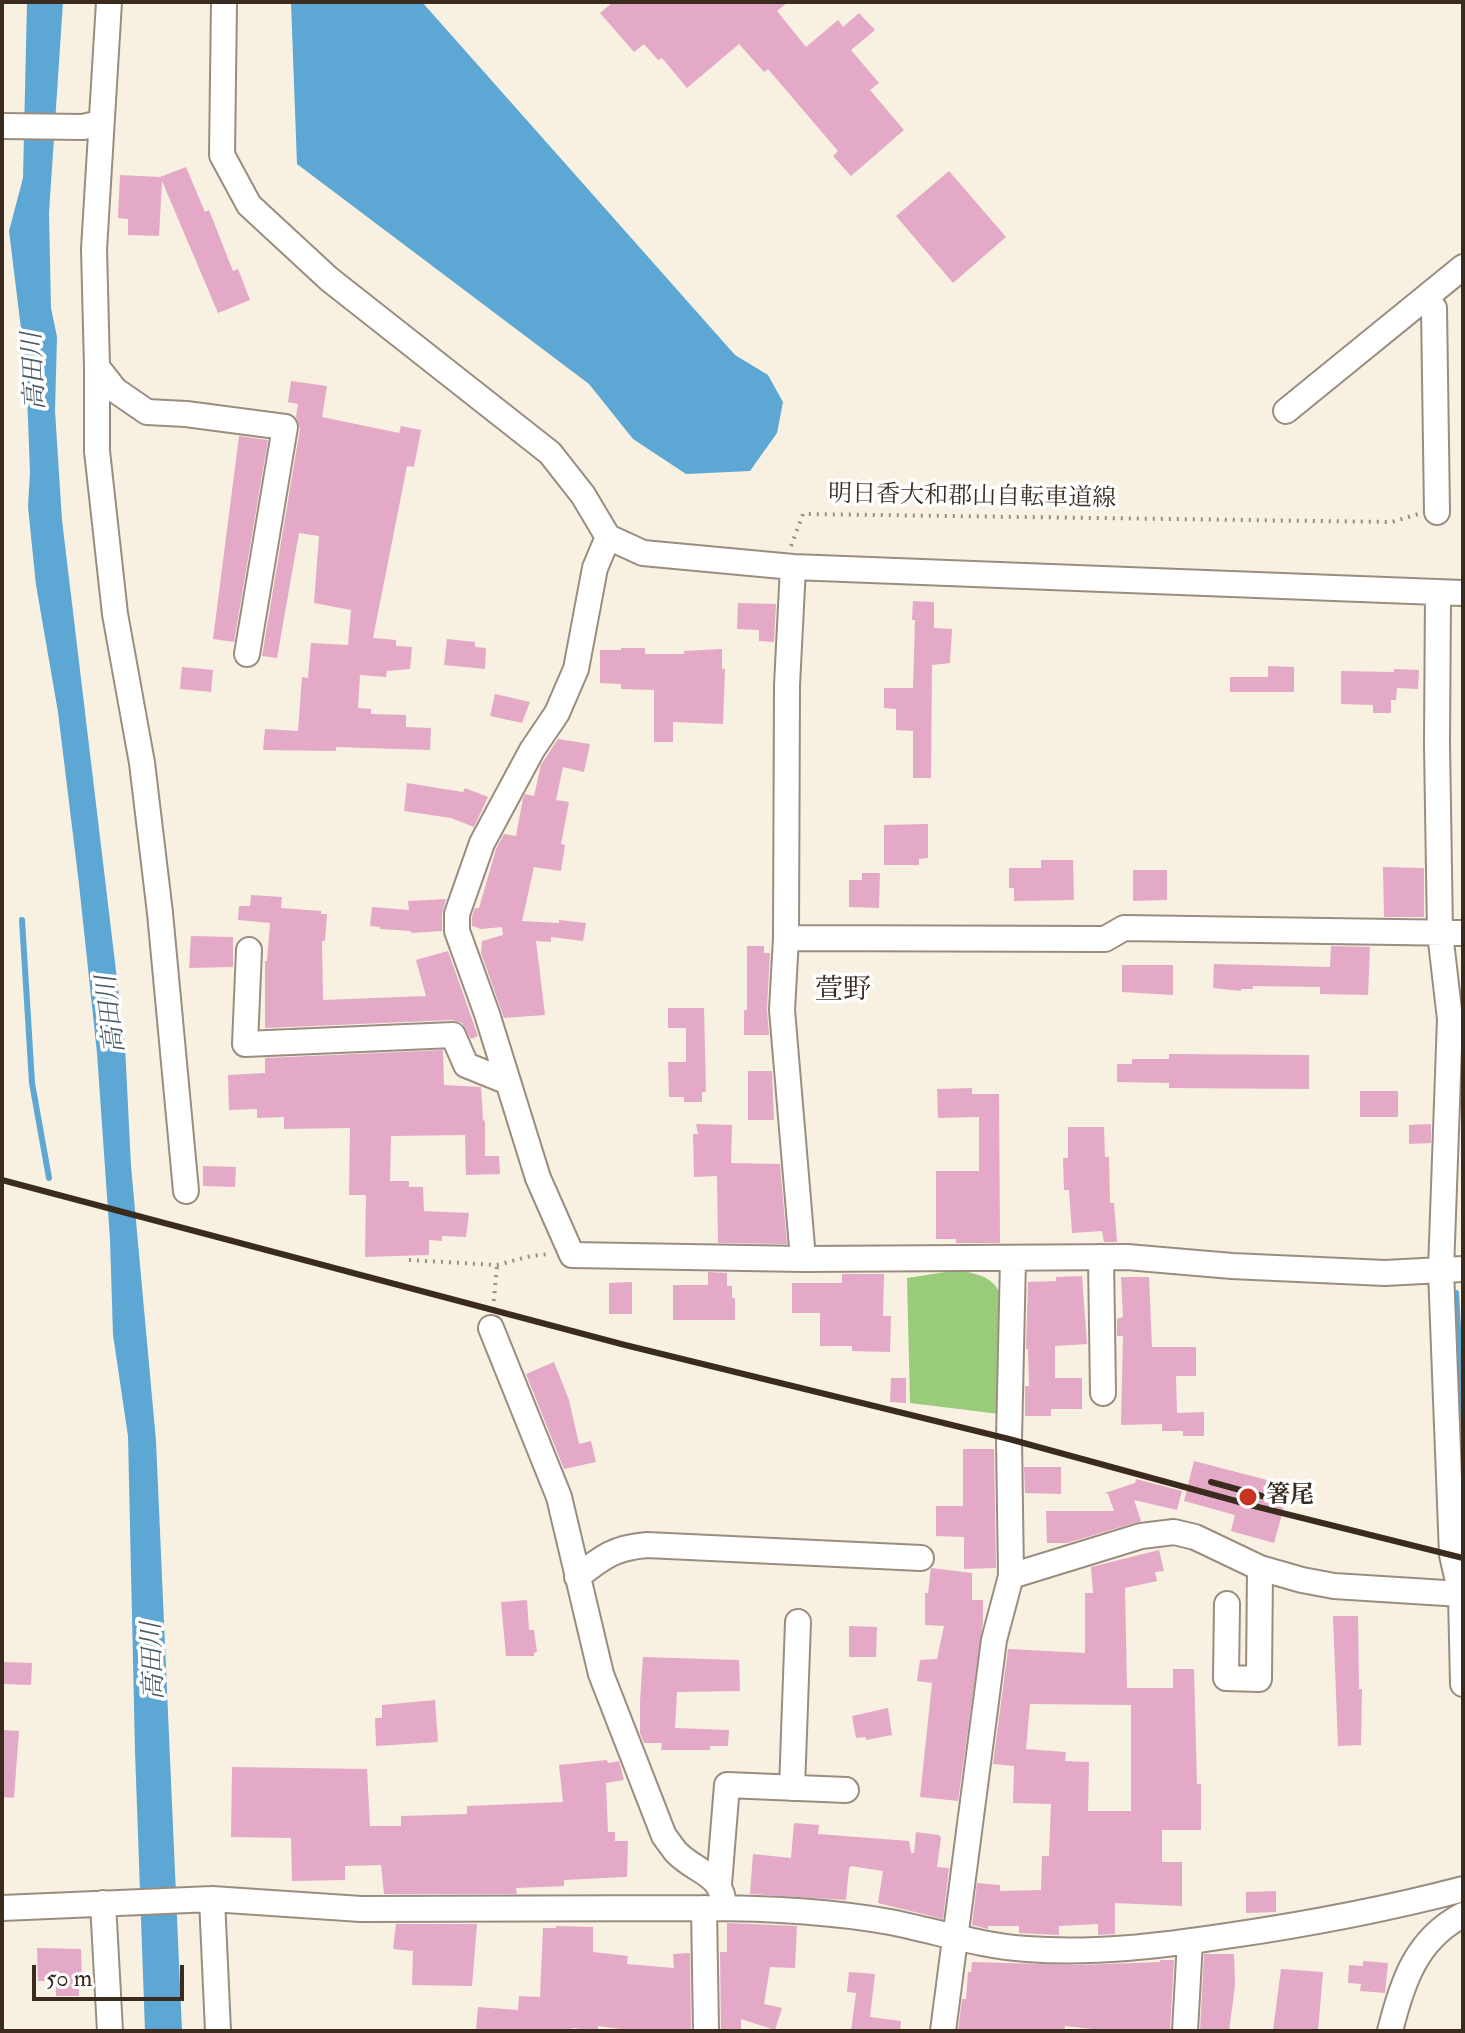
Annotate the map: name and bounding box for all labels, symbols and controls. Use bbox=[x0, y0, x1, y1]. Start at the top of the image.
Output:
water label: 高田川 bbox=[18, 331, 54, 411]
street label: 明日香大和郡山自転車道線 bbox=[828, 481, 1116, 515]
water label: 高田川 bbox=[93, 973, 133, 1055]
district label: 萱野 bbox=[815, 975, 871, 1009]
place label: 箸尾 bbox=[1266, 1483, 1314, 1511]
marker: 箸尾 bbox=[1237, 1486, 1259, 1508]
water label: 高田川 bbox=[138, 1621, 172, 1701]
scale bar bbox=[36, 1949, 188, 1999]
text: 50 m bbox=[46, 1963, 92, 1994]

